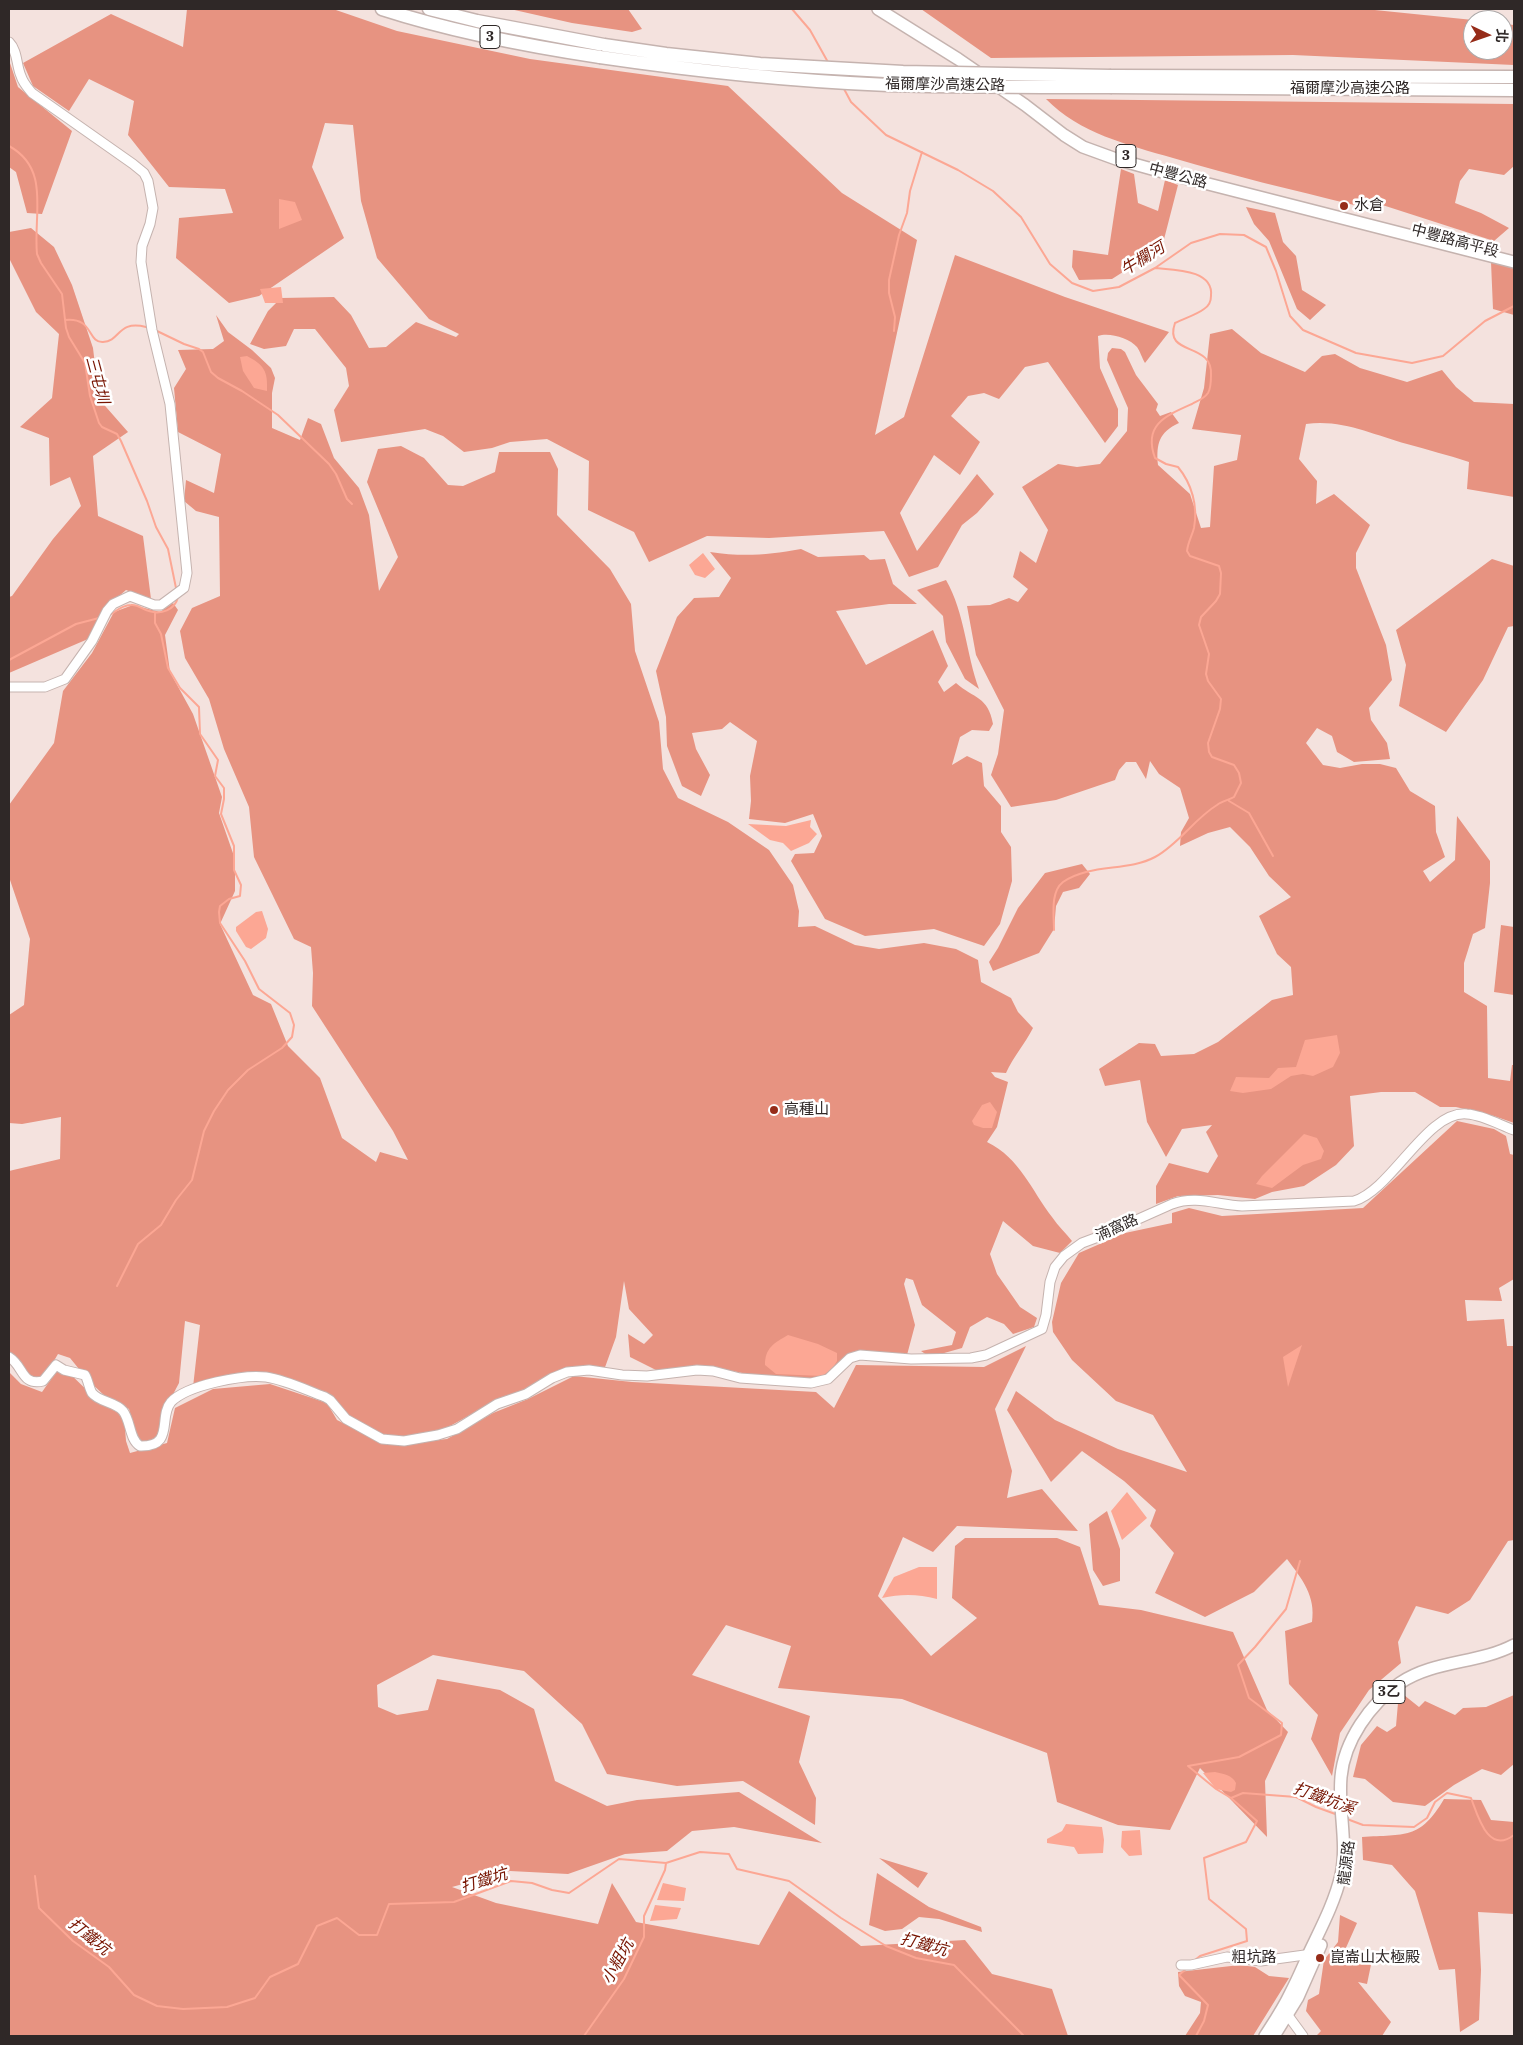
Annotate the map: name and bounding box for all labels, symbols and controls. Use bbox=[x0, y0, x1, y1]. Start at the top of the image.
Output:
north arrow bbox=[1463, 10, 1513, 60]
road number: 3 bbox=[480, 26, 500, 48]
text: 北 bbox=[1493, 28, 1511, 43]
street label: 福爾摩沙高速公路 bbox=[885, 75, 1005, 95]
street label: 福爾摩沙高速公路 bbox=[1290, 80, 1410, 98]
road number: 3 bbox=[1116, 144, 1136, 168]
street label: 中豐公路 bbox=[1147, 160, 1209, 192]
place label: 水倉 bbox=[1354, 197, 1384, 215]
marker: 水倉 bbox=[1338, 200, 1350, 212]
street label: 中豐路高平段 bbox=[1409, 221, 1501, 261]
water label: 牛欄河 bbox=[1118, 238, 1168, 280]
water label: 三屯圳 bbox=[82, 354, 112, 406]
place label: 高種山 bbox=[784, 1101, 829, 1119]
marker: 高種山 bbox=[768, 1104, 780, 1116]
street label: 湳窩路 bbox=[1093, 1211, 1141, 1245]
road number: 3乙 bbox=[1373, 1680, 1405, 1704]
water label: 打鐵坑溪 bbox=[1291, 1779, 1357, 1819]
street label: 龍源路 bbox=[1335, 1840, 1359, 1886]
water label: 打鐵坑 bbox=[458, 1865, 510, 1897]
water label: 打鐵坑 bbox=[64, 1914, 114, 1960]
water label: 打鐵坑 bbox=[898, 1930, 950, 1960]
water label: 小粗坑 bbox=[598, 1936, 638, 1988]
street label: 粗坑路 bbox=[1232, 1949, 1276, 1967]
place label: 崑崙山太極殿 bbox=[1330, 1949, 1420, 1967]
marker: 崑崙山太極殿 bbox=[1314, 1952, 1326, 1964]

